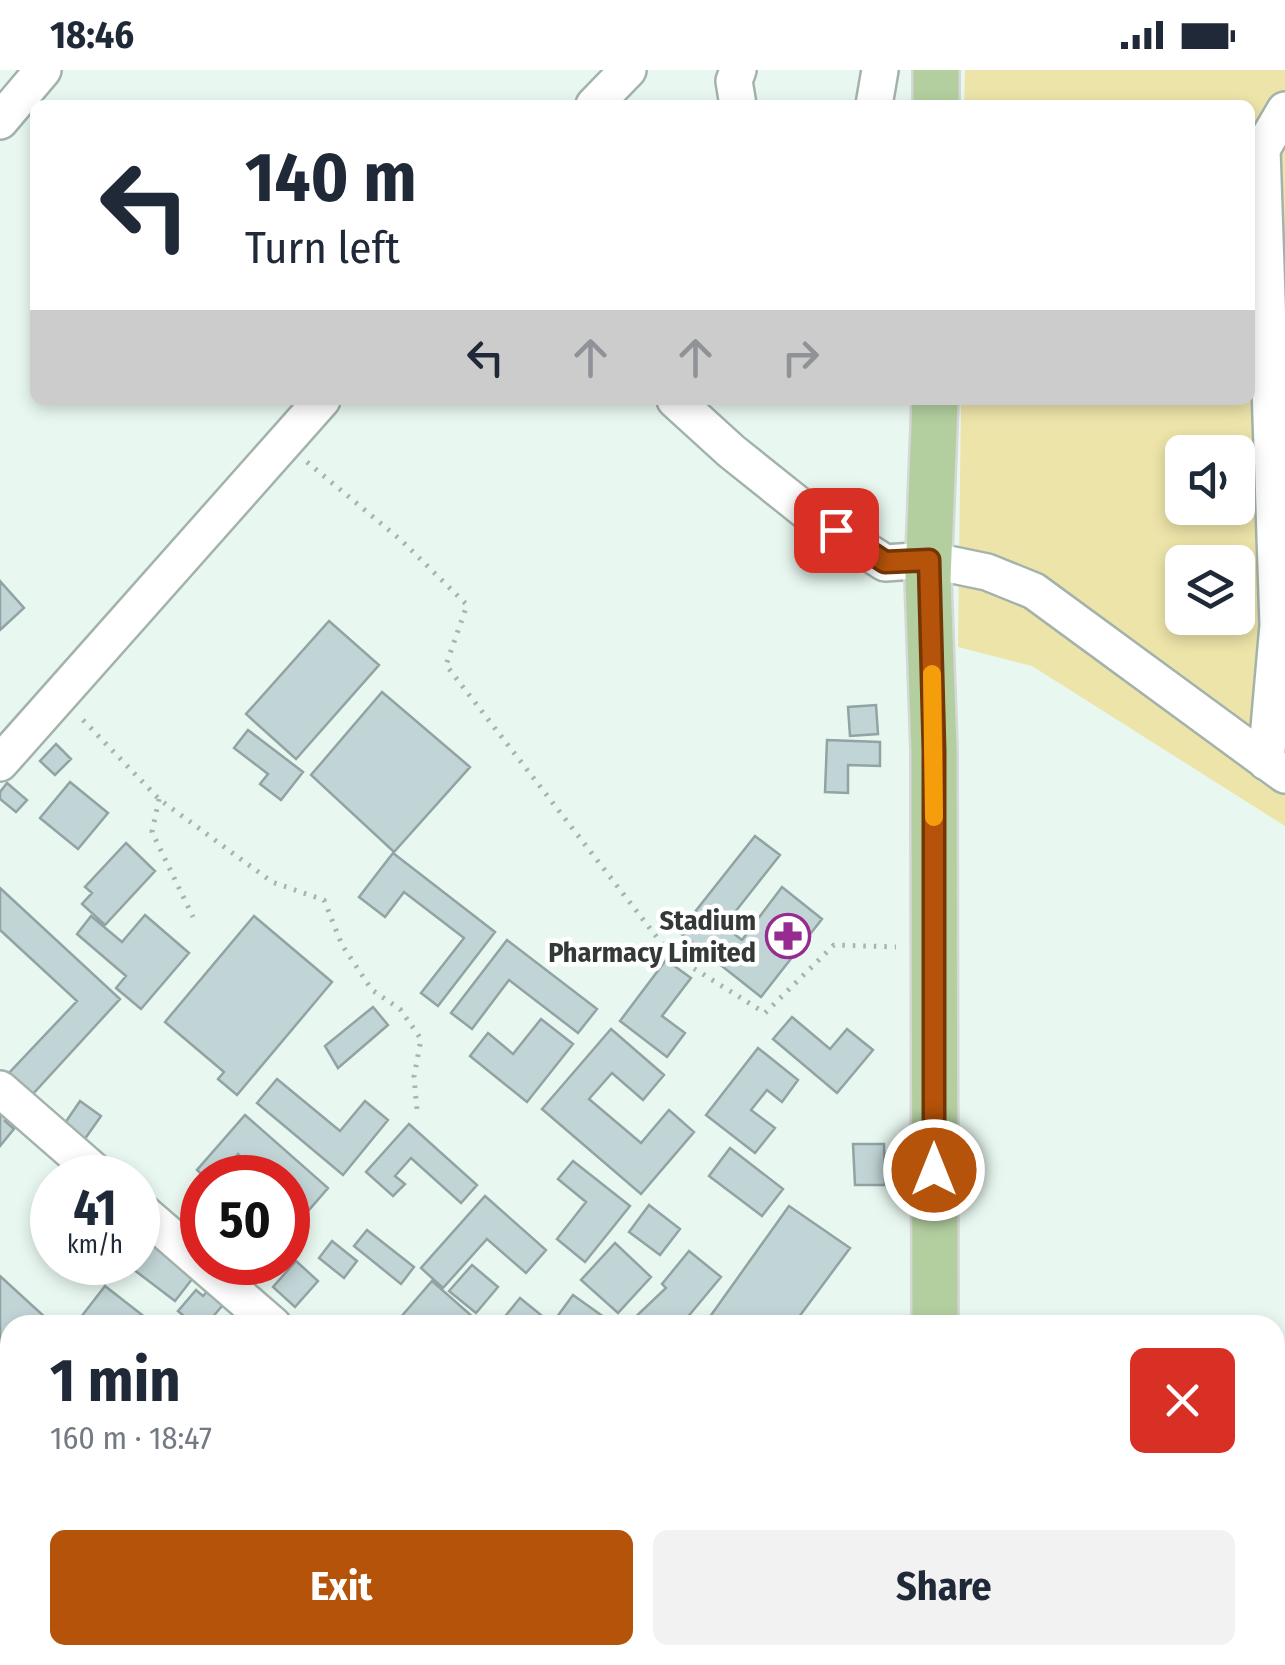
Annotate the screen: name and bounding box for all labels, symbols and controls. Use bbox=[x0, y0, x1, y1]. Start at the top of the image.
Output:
text: 18:46 bbox=[50, 12, 134, 58]
text: 140 m bbox=[245, 136, 417, 220]
icon: left bbox=[80, 140, 210, 270]
text: Turn left bbox=[245, 221, 400, 275]
icon: left bbox=[458, 330, 513, 385]
icon: ahead bbox=[563, 330, 618, 385]
icon: ahead bbox=[668, 330, 723, 385]
icon: right bbox=[773, 330, 828, 385]
map controls bbox=[1165, 435, 1255, 635]
button: sound bbox=[1165, 435, 1255, 525]
pin bbox=[794, 488, 879, 573]
icon: arrive bbox=[809, 503, 864, 558]
button: layers bbox=[1165, 545, 1255, 635]
place label: Stadium Pharmacy Limited bbox=[548, 904, 756, 969]
pharmacy icon: Stadium Pharmacy Limited bbox=[765, 913, 811, 959]
position arrow bbox=[882, 1118, 986, 1222]
speed limit sign: 50 bbox=[180, 1155, 310, 1285]
text: 41 bbox=[73, 1178, 117, 1238]
text: km/h bbox=[67, 1230, 123, 1260]
text: 1 min bbox=[50, 1345, 181, 1417]
button: close bbox=[1130, 1348, 1235, 1453]
text: 160 m · 18:47 bbox=[50, 1419, 212, 1457]
button: Exit bbox=[50, 1530, 633, 1645]
button: Share bbox=[653, 1530, 1235, 1645]

